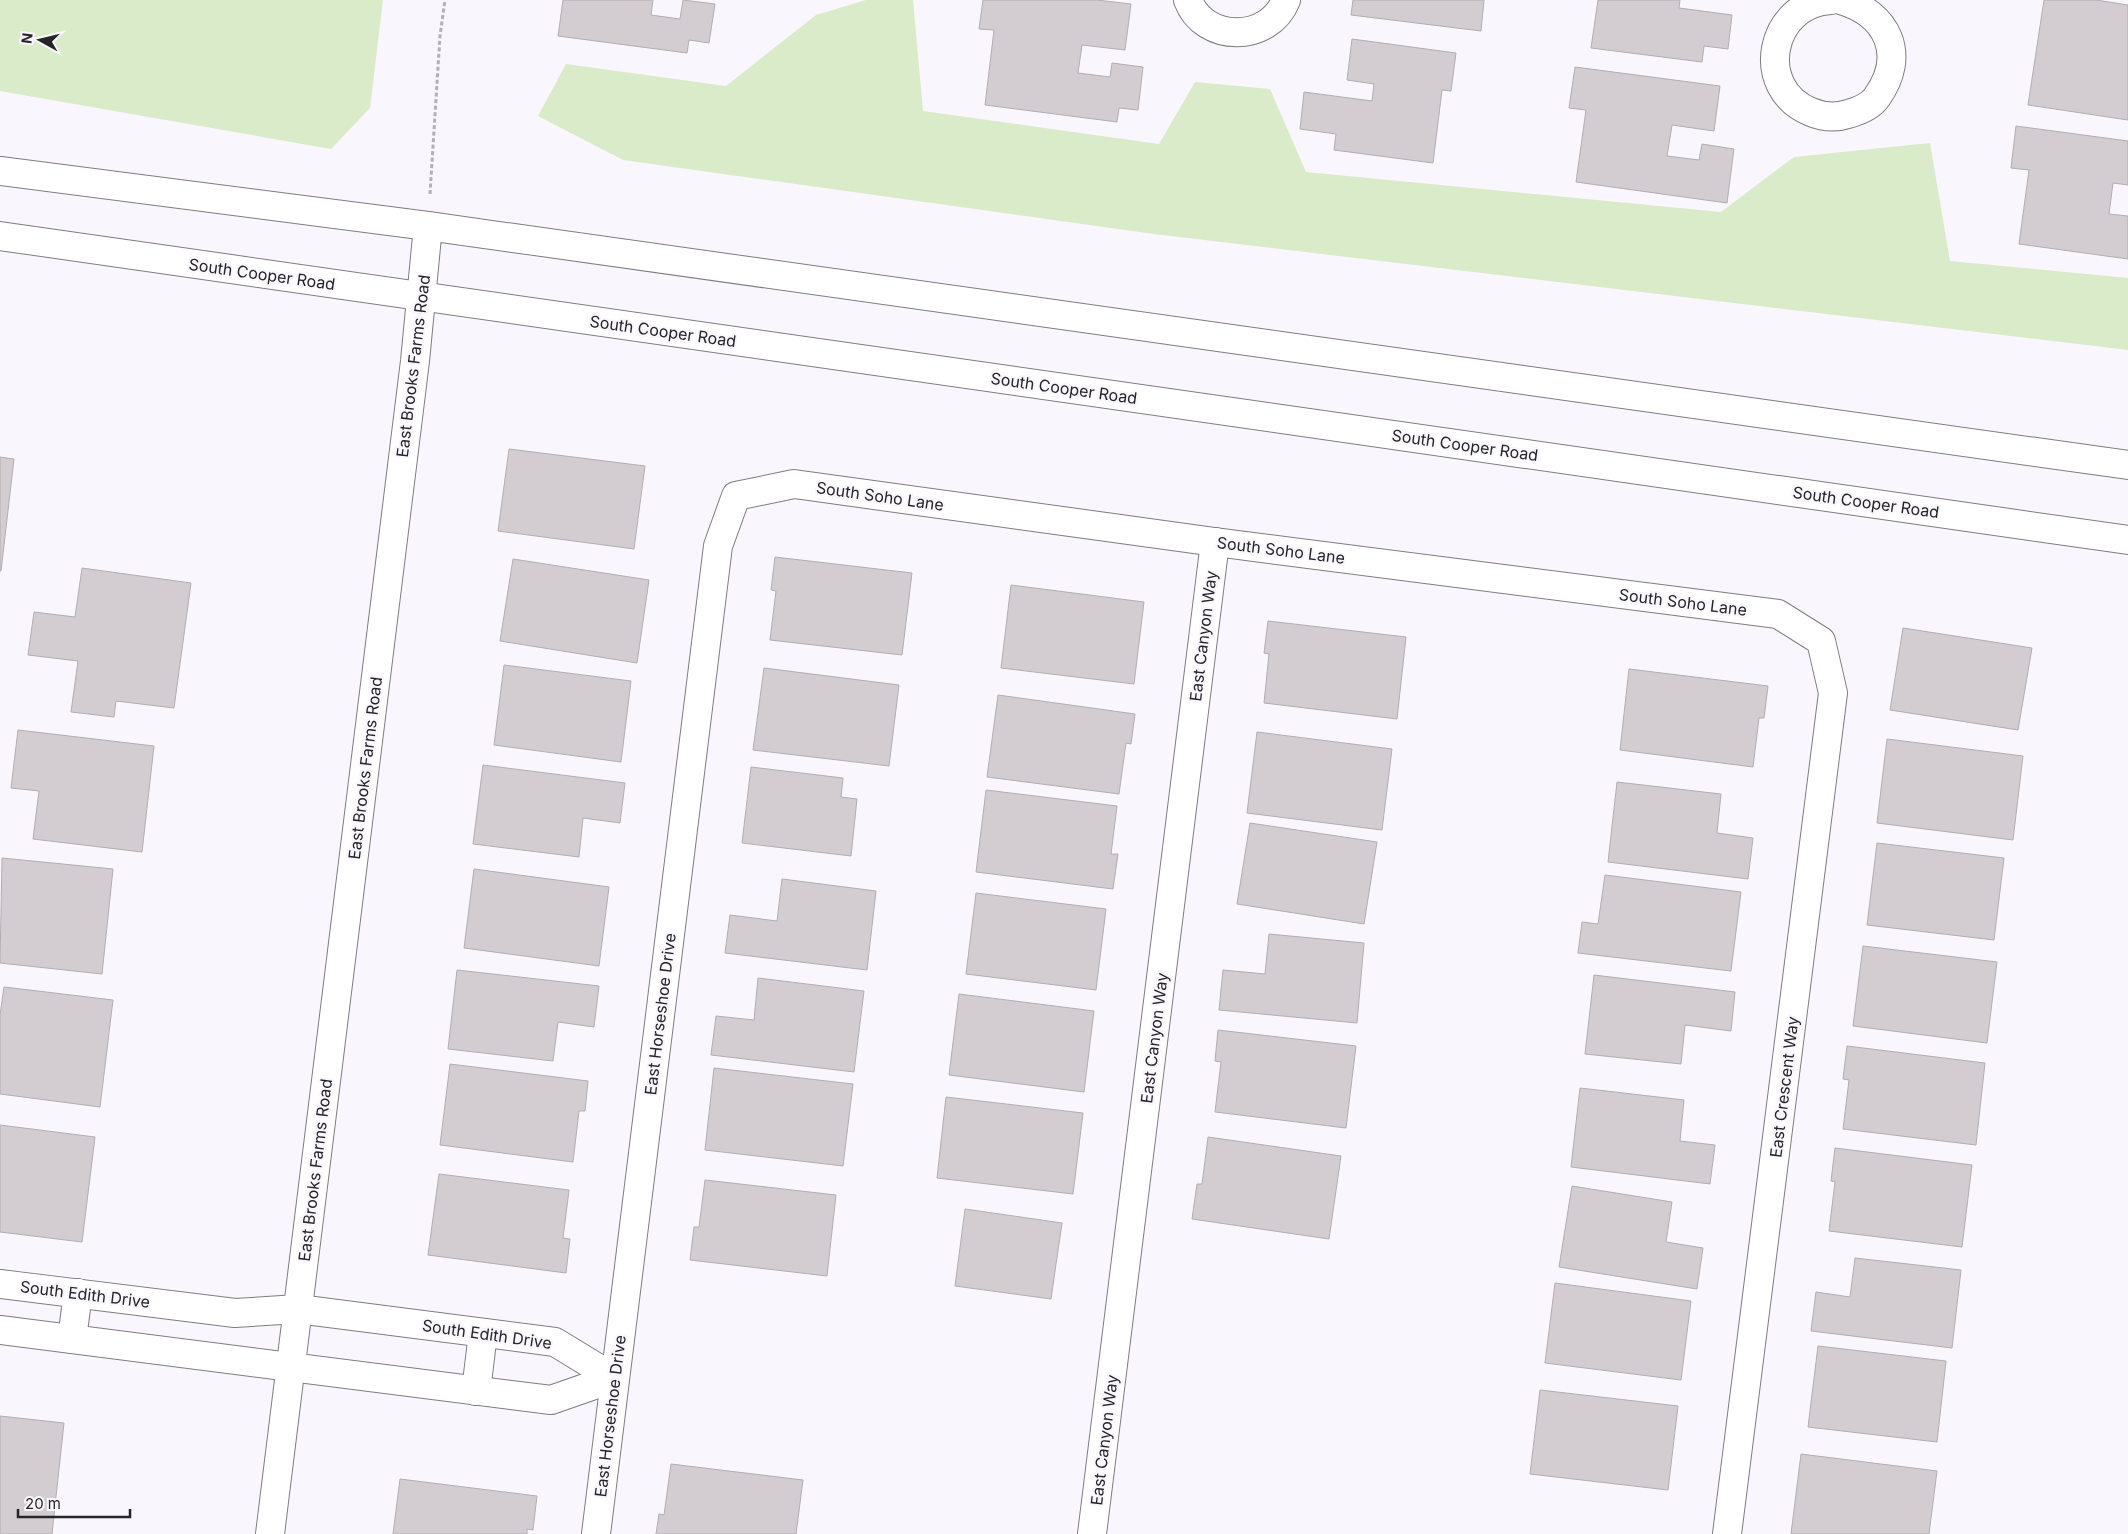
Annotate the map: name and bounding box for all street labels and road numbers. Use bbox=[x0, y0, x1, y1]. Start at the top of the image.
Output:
street label: South Cooper Road bbox=[188, 254, 336, 294]
street label: East Brooks Farms Road bbox=[392, 274, 434, 458]
street label: South Cooper Road bbox=[589, 311, 737, 351]
street label: South Cooper Road bbox=[990, 368, 1138, 408]
street label: South Cooper Road bbox=[1391, 425, 1539, 465]
street label: South Soho Lane bbox=[815, 477, 945, 515]
street label: South Cooper Road bbox=[1792, 482, 1940, 522]
street label: South Soho Lane bbox=[1216, 532, 1346, 568]
street label: East Canyon Way bbox=[1185, 569, 1221, 703]
street label: South Soho Lane bbox=[1618, 584, 1748, 620]
street label: East Brooks Farms Road bbox=[344, 676, 386, 860]
street label: East Horseshoe Drive bbox=[640, 932, 680, 1096]
street label: East Canyon Way bbox=[1136, 971, 1172, 1105]
street label: East Crescent Way bbox=[1765, 1015, 1803, 1159]
street label: East Brooks Farms Road bbox=[294, 1078, 336, 1262]
street label: South Edith Drive bbox=[19, 1276, 151, 1312]
street label: South Edith Drive bbox=[421, 1315, 553, 1353]
street label: East Horseshoe Drive bbox=[590, 1334, 630, 1498]
street label: East Canyon Way bbox=[1086, 1373, 1122, 1507]

